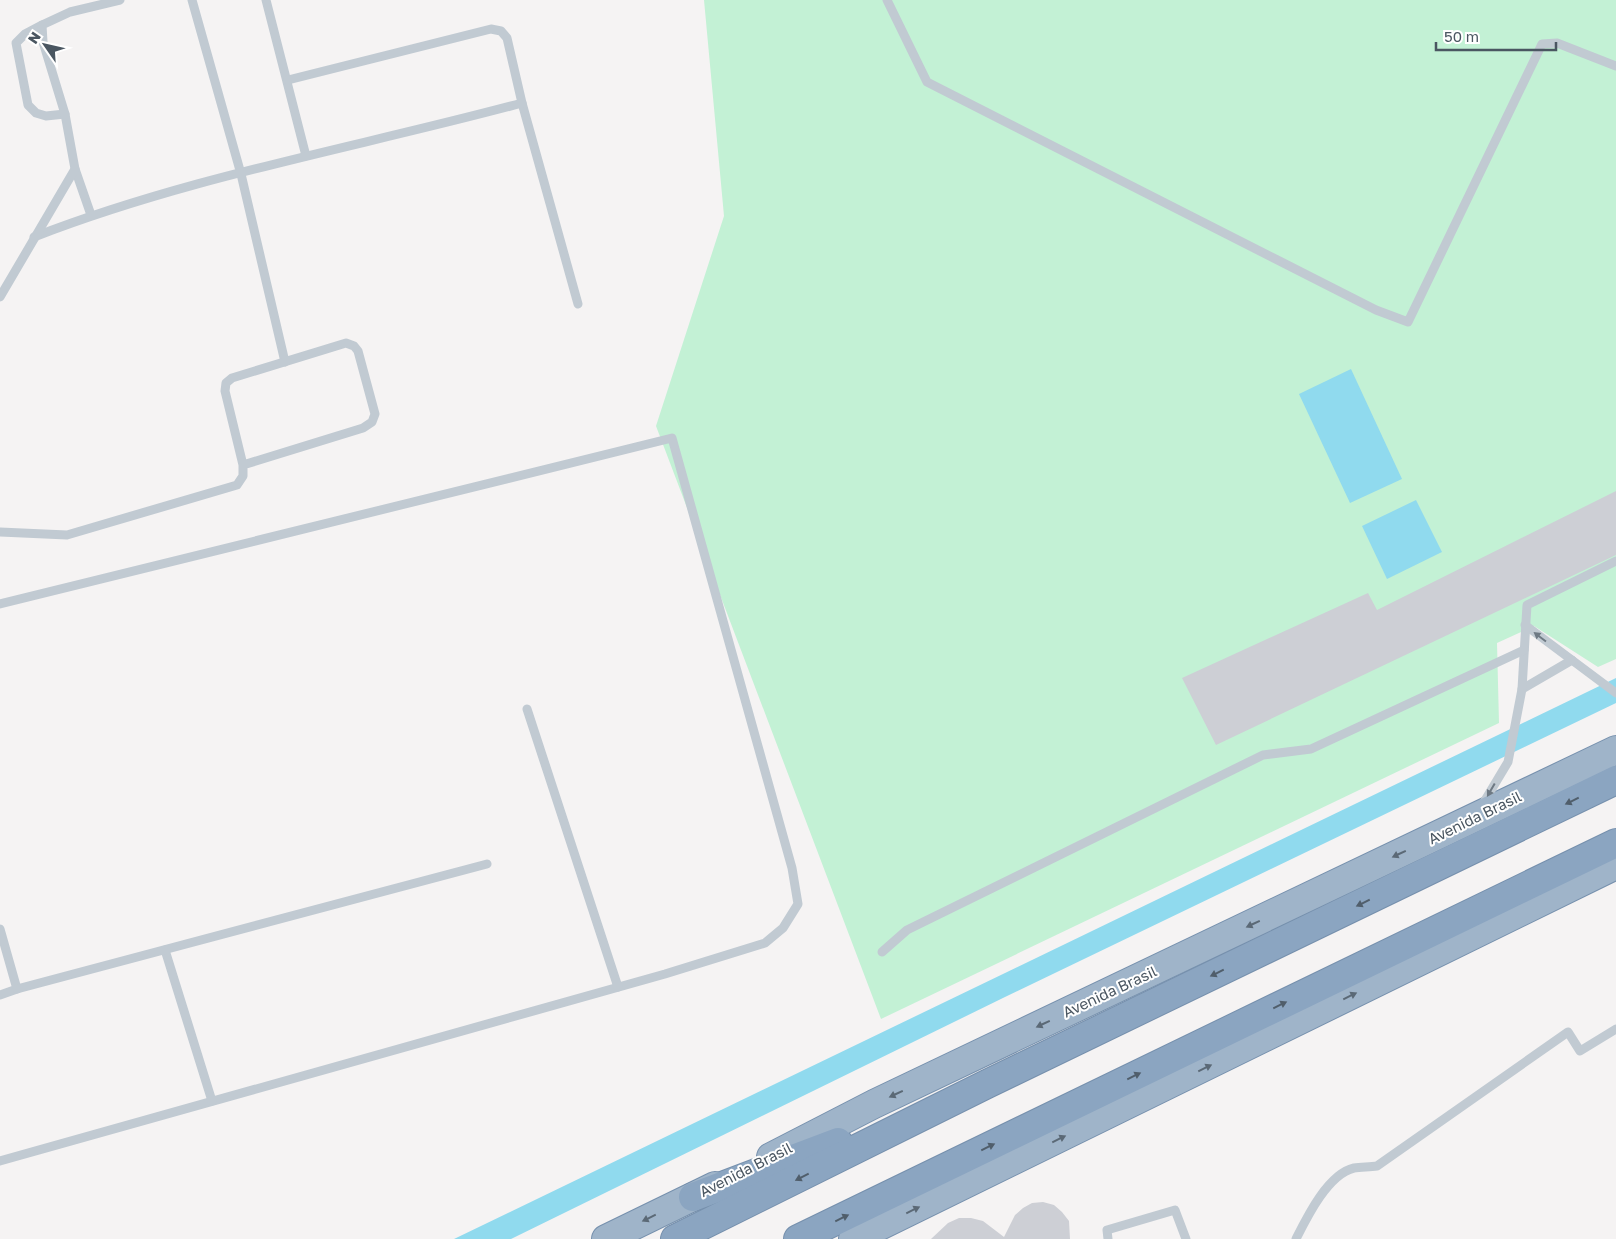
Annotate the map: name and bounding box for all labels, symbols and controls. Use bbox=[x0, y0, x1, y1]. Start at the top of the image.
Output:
north arrow bbox=[20, 20, 70, 70]
scale bar bbox=[1436, 20, 1556, 52]
text: 50 m bbox=[1444, 27, 1479, 45]
text: N bbox=[24, 28, 44, 47]
one-way arrow bbox=[1534, 631, 1547, 642]
one-way arrow bbox=[1486, 783, 1495, 796]
street label: Avenida Brasil bbox=[1425, 787, 1524, 847]
one-way arrow bbox=[1565, 798, 1579, 806]
one-way arrow bbox=[1392, 850, 1407, 858]
one-way arrow bbox=[1356, 899, 1370, 907]
one-way arrow bbox=[1246, 920, 1260, 928]
street label: Avenida Brasil bbox=[1060, 961, 1160, 1021]
one-way arrow bbox=[1209, 969, 1224, 977]
one-way arrow bbox=[1343, 992, 1358, 1000]
one-way arrow bbox=[1273, 1000, 1287, 1008]
one-way arrow bbox=[1036, 1020, 1050, 1028]
one-way arrow bbox=[1198, 1064, 1212, 1072]
one-way arrow bbox=[1127, 1071, 1141, 1079]
one-way arrow bbox=[889, 1090, 903, 1098]
one-way arrow bbox=[1052, 1135, 1066, 1143]
street label: Avenida Brasil bbox=[696, 1138, 795, 1200]
one-way arrow bbox=[981, 1142, 995, 1150]
one-way arrow bbox=[795, 1173, 809, 1181]
one-way arrow bbox=[905, 1206, 920, 1214]
one-way arrow bbox=[642, 1214, 657, 1222]
one-way arrow bbox=[835, 1214, 849, 1222]

